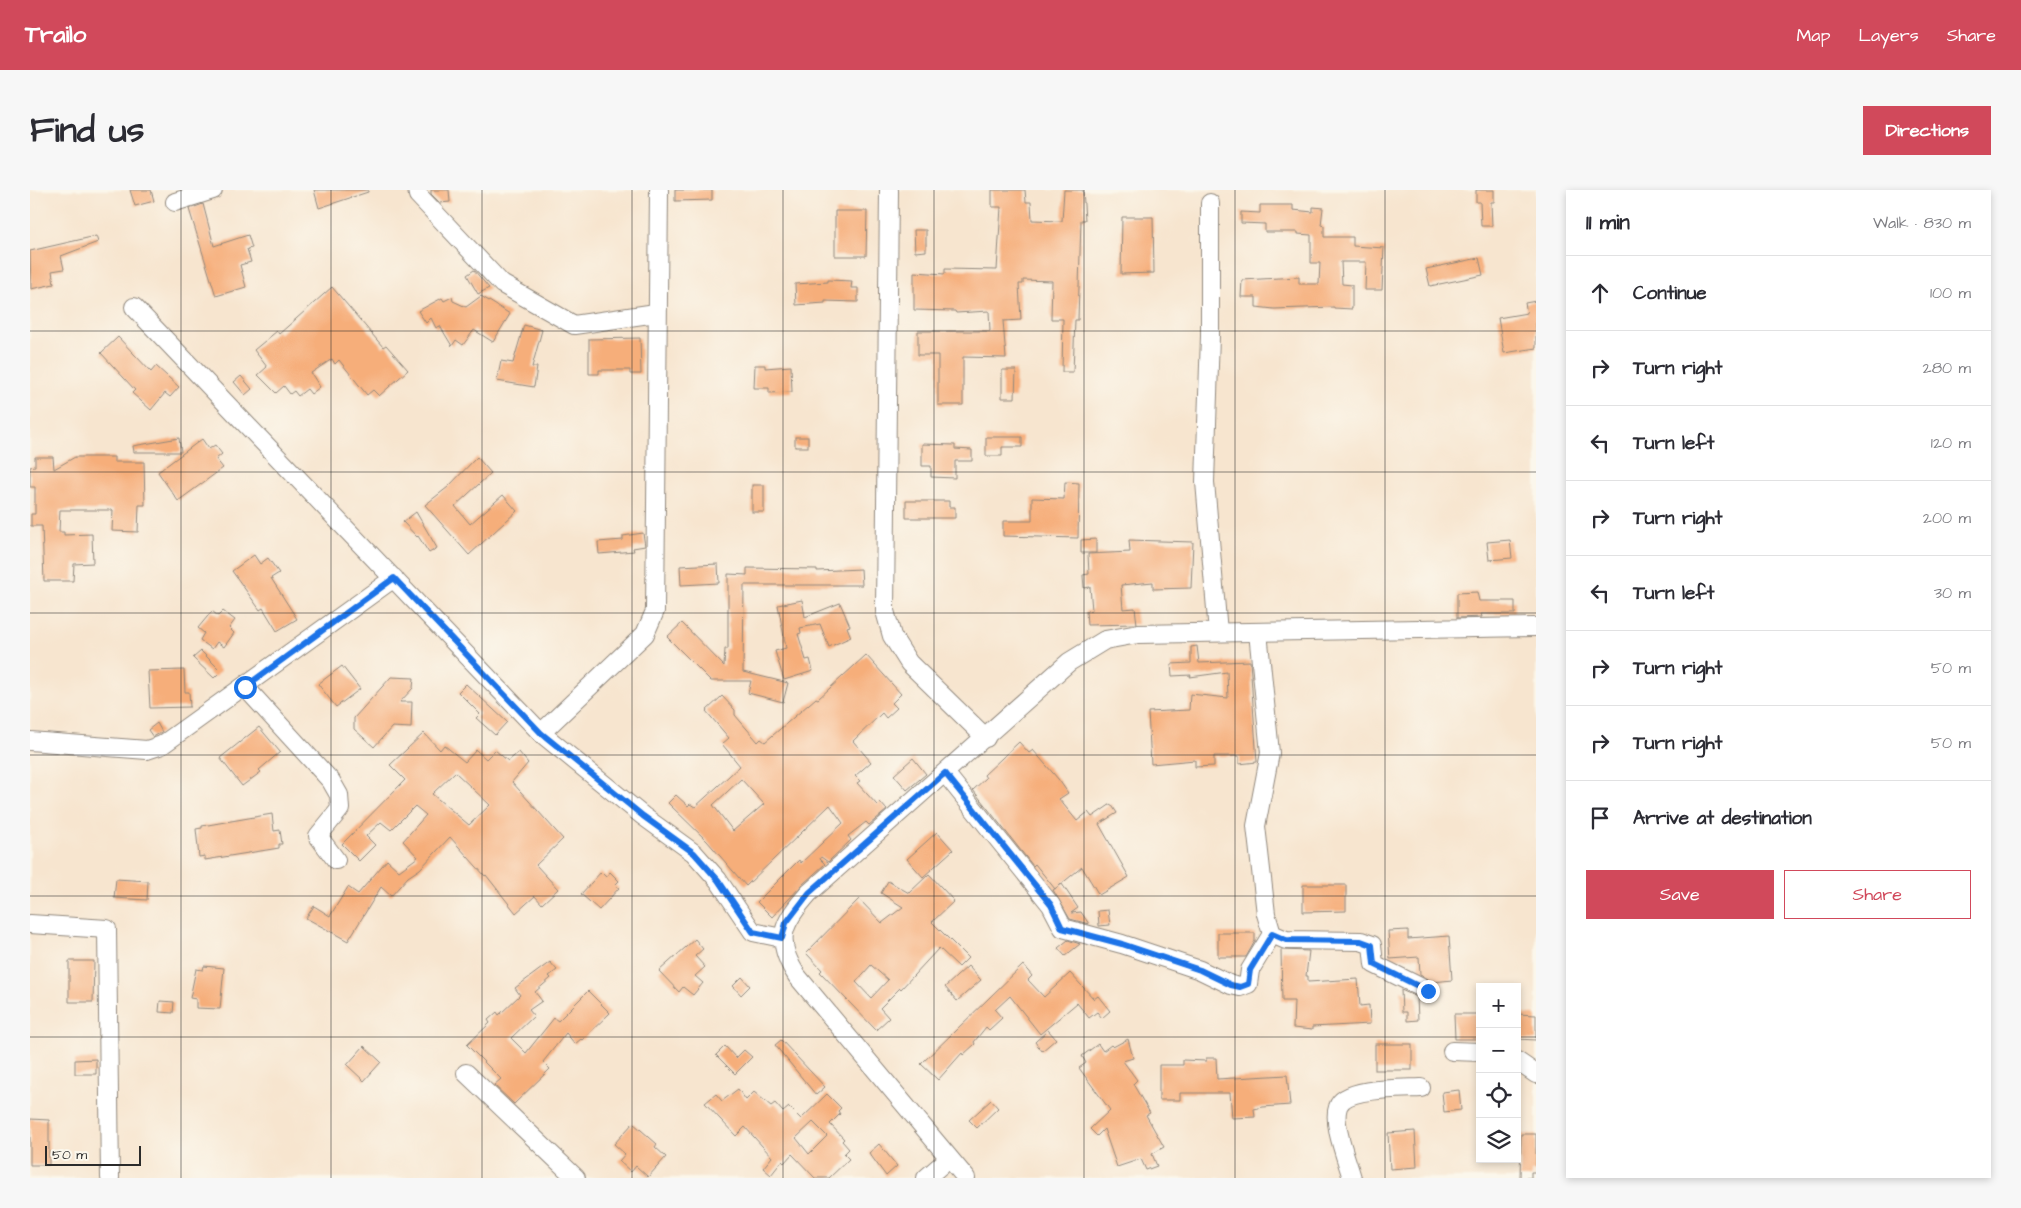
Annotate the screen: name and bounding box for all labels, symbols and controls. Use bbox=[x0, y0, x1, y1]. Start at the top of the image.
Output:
text: Trailo bbox=[25, 18, 86, 52]
text: Map bbox=[1796, 23, 1830, 48]
text: Layers bbox=[1858, 23, 1919, 48]
text: Share bbox=[1947, 23, 1996, 48]
text: Find us bbox=[30, 106, 144, 155]
button: Directions bbox=[1863, 106, 1991, 155]
text: 11 min bbox=[1586, 208, 1630, 237]
text: Walk · 830 m bbox=[1873, 212, 1971, 234]
icon: ahead bbox=[1586, 279, 1614, 307]
text: Continue bbox=[1633, 280, 1707, 307]
text: 100 m bbox=[1930, 282, 1971, 304]
icon: right bbox=[1586, 354, 1614, 382]
text: Turn right bbox=[1633, 355, 1722, 382]
text: 280 m bbox=[1923, 357, 1971, 379]
icon: left bbox=[1586, 429, 1614, 457]
text: Turn left bbox=[1633, 430, 1714, 457]
text: 120 m bbox=[1931, 432, 1971, 454]
icon: right bbox=[1586, 504, 1614, 532]
text: Turn right bbox=[1633, 505, 1722, 532]
text: 200 m bbox=[1923, 507, 1971, 529]
icon: left bbox=[1586, 579, 1614, 607]
text: Turn left bbox=[1633, 580, 1714, 607]
text: 30 m bbox=[1934, 582, 1971, 604]
icon: right bbox=[1586, 654, 1614, 682]
text: Turn right bbox=[1633, 655, 1722, 682]
text: 50 m bbox=[1931, 657, 1971, 679]
route start bbox=[234, 676, 257, 699]
icon: right bbox=[1586, 729, 1614, 757]
text: Turn right bbox=[1633, 730, 1722, 757]
text: 50 m bbox=[1931, 732, 1971, 754]
icon: arrive bbox=[1586, 804, 1614, 832]
text: Arrive at destination bbox=[1633, 805, 1812, 832]
button: Save bbox=[1586, 870, 1774, 919]
button: Share bbox=[1784, 870, 1971, 919]
route end bbox=[1417, 980, 1440, 1003]
map controls bbox=[1476, 983, 1521, 1163]
button: + bbox=[1476, 983, 1521, 1028]
button: − bbox=[1476, 1028, 1521, 1073]
button: locate bbox=[1476, 1073, 1521, 1118]
button: layers bbox=[1476, 1118, 1521, 1163]
scale bar bbox=[45, 1143, 141, 1166]
text: 50 m bbox=[52, 1145, 87, 1165]

